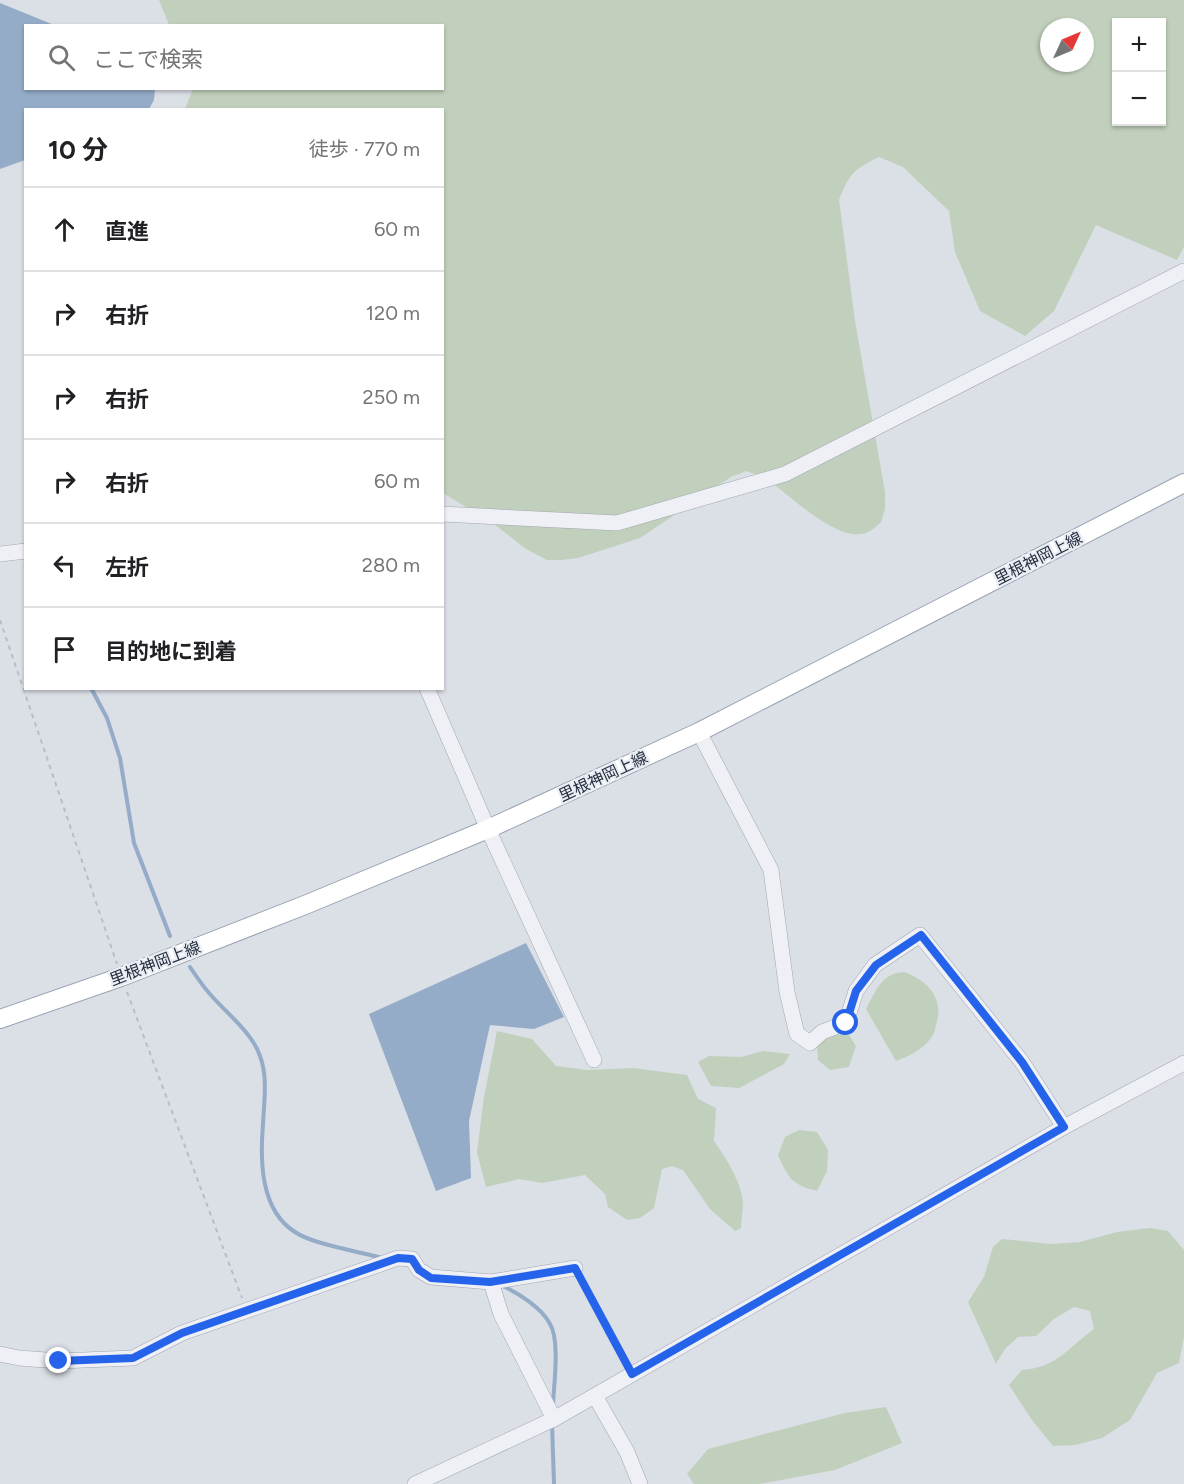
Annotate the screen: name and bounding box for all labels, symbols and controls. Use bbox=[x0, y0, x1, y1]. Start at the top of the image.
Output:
north arrow bbox=[1040, 18, 1094, 72]
map controls bbox=[1112, 18, 1166, 126]
button: + bbox=[1112, 18, 1166, 72]
search box bbox=[24, 24, 444, 90]
icon: search bbox=[45, 41, 78, 74]
text: ここで検索 bbox=[93, 46, 203, 73]
button: − bbox=[1112, 72, 1166, 126]
text: 10 分 bbox=[48, 134, 108, 166]
text: 徒歩 · 770 m bbox=[309, 137, 420, 161]
icon: ahead bbox=[48, 213, 81, 246]
text: 60 m bbox=[374, 217, 420, 241]
text: 直進 bbox=[105, 218, 149, 245]
icon: right bbox=[48, 297, 81, 330]
text: 120 m bbox=[366, 301, 420, 325]
text: 右折 bbox=[105, 302, 149, 329]
icon: right bbox=[48, 381, 81, 414]
text: 250 m bbox=[363, 385, 420, 409]
text: 右折 bbox=[105, 386, 149, 413]
icon: right bbox=[48, 465, 81, 498]
text: 60 m bbox=[374, 469, 420, 493]
text: 右折 bbox=[105, 470, 149, 497]
street label: 里根神岡上線 bbox=[991, 528, 1085, 589]
icon: left bbox=[48, 549, 81, 582]
text: 280 m bbox=[362, 553, 420, 577]
text: 左折 bbox=[105, 554, 149, 581]
icon: arrive bbox=[48, 633, 81, 666]
text: 目的地に到着 bbox=[105, 638, 237, 665]
street label: 里根神岡上線 bbox=[556, 748, 651, 805]
street label: 里根神岡上線 bbox=[107, 937, 203, 990]
route start bbox=[832, 1009, 858, 1035]
route end bbox=[45, 1347, 71, 1373]

